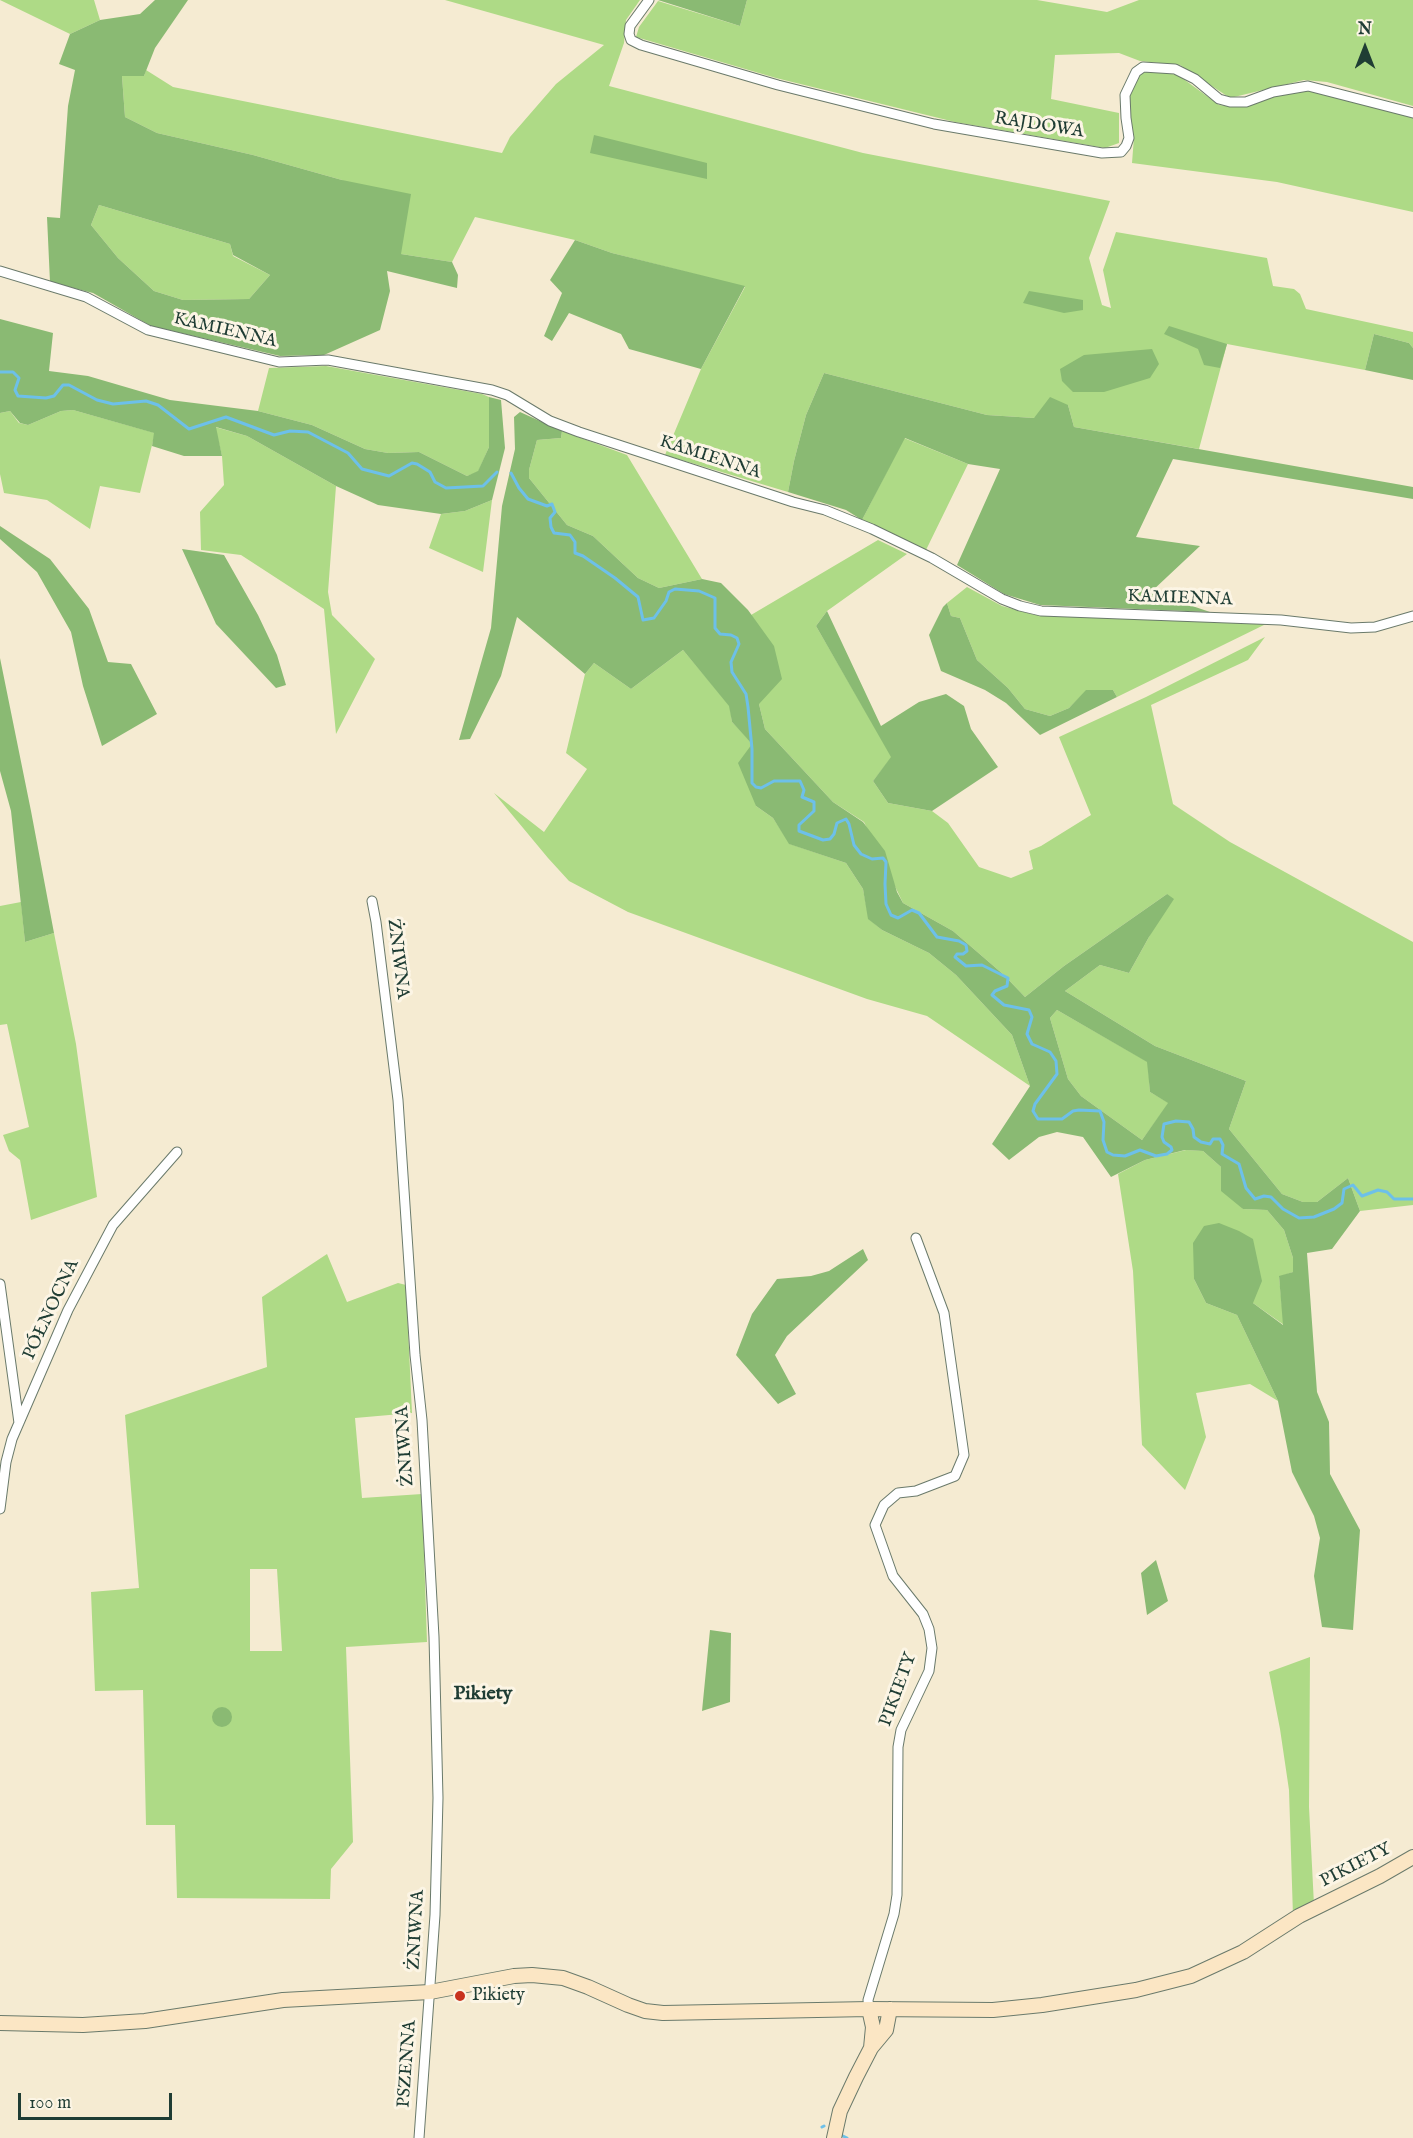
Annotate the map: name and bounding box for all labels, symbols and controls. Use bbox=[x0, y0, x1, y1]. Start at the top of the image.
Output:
north arrow bbox=[1335, 18, 1395, 78]
text: N bbox=[1358, 20, 1372, 40]
street label: RAJDOWA bbox=[993, 108, 1085, 144]
street label: KAMIENNA bbox=[171, 309, 279, 353]
street label: KAMIENNA bbox=[657, 431, 763, 485]
street label: KAMIENNA bbox=[1127, 586, 1233, 612]
street label: ŻNIWNA bbox=[381, 918, 413, 1000]
street label: PÓŁNOCNA bbox=[19, 1256, 85, 1364]
street label: ŻNIWNA bbox=[392, 1405, 420, 1487]
street label: PIKIETY bbox=[876, 1650, 922, 1730]
district label: Pikiety bbox=[454, 1683, 512, 1707]
street label: PIKIETY bbox=[1317, 1839, 1395, 1893]
street label: ŻNIWNA bbox=[404, 1889, 430, 1971]
place label: Pikiety bbox=[472, 1985, 525, 2007]
marker: Pikiety bbox=[453, 1989, 467, 2003]
street label: PSZENNA bbox=[394, 2020, 422, 2108]
scale bar bbox=[21, 2081, 176, 2119]
text: 100 m bbox=[29, 2092, 71, 2115]

